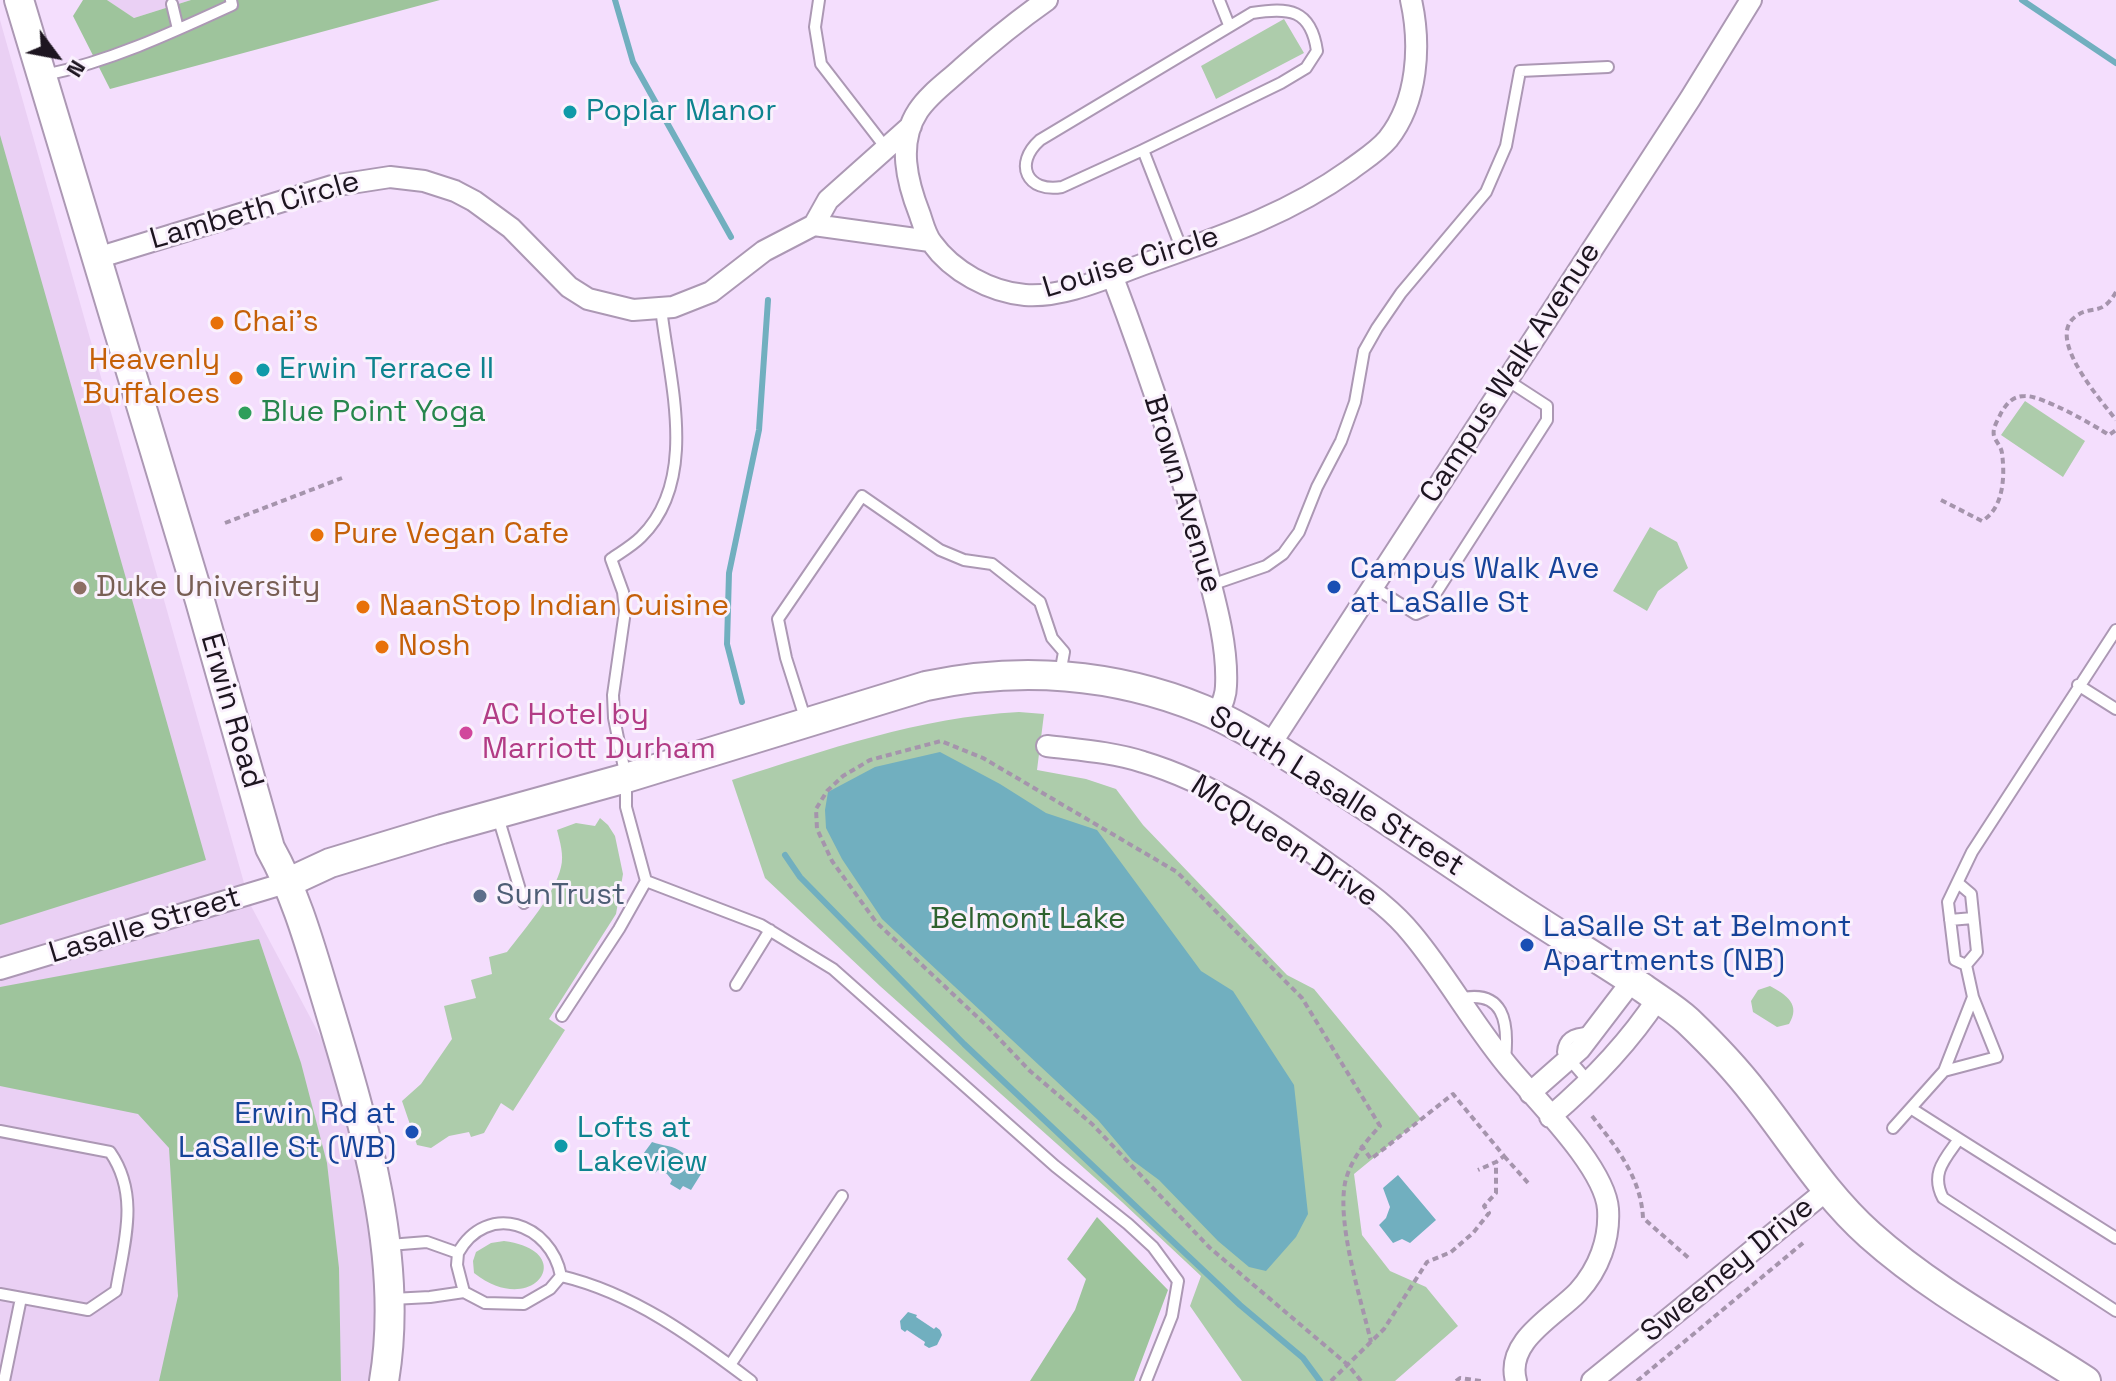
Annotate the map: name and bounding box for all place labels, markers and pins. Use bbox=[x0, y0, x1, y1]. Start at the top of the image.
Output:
place label: Poplar Manor bbox=[586, 94, 776, 130]
marker: Poplar Manor bbox=[561, 103, 579, 121]
place label: Chai's bbox=[233, 305, 318, 341]
marker: Chai's bbox=[208, 314, 226, 332]
place label: Heavenly Buffaloes bbox=[82, 343, 220, 414]
place label: Erwin Terrace II bbox=[279, 352, 494, 388]
marker: Erwin Terrace II bbox=[254, 361, 272, 379]
marker: Heavenly Buffaloes bbox=[227, 369, 245, 387]
place label: Blue Point Yoga bbox=[261, 395, 486, 431]
marker: Blue Point Yoga bbox=[236, 404, 254, 422]
place label: Pure Vegan Cafe bbox=[333, 517, 569, 553]
marker: Pure Vegan Cafe bbox=[308, 526, 326, 544]
place label: Campus Walk Ave at LaSalle St bbox=[1350, 552, 1600, 622]
place label: Duke University bbox=[96, 570, 320, 606]
marker: Campus Walk Ave at LaSalle St bbox=[1325, 578, 1343, 596]
marker: Duke University bbox=[71, 579, 89, 597]
place label: NaanStop Indian Cuisine bbox=[379, 589, 729, 625]
marker: NaanStop Indian Cuisine bbox=[354, 598, 372, 616]
place label: Nosh bbox=[398, 629, 471, 665]
marker: Nosh bbox=[373, 638, 391, 656]
place label: AC Hotel by Marriott Durham bbox=[482, 698, 716, 768]
marker: AC Hotel by Marriott Durham bbox=[457, 724, 475, 742]
place label: SunTrust bbox=[496, 878, 625, 914]
marker: SunTrust bbox=[471, 887, 489, 905]
place label: LaSalle St at Belmont Apartments (NB) bbox=[1543, 910, 1851, 980]
marker: LaSalle St at Belmont Apartments (NB) bbox=[1518, 936, 1536, 954]
place label: Erwin Rd at LaSalle St (WB) bbox=[178, 1097, 396, 1168]
place label: Lofts at Lakeview bbox=[577, 1111, 708, 1182]
marker: Erwin Rd at LaSalle St (WB) bbox=[403, 1123, 421, 1141]
marker: Lofts at Lakeview bbox=[552, 1137, 570, 1155]

